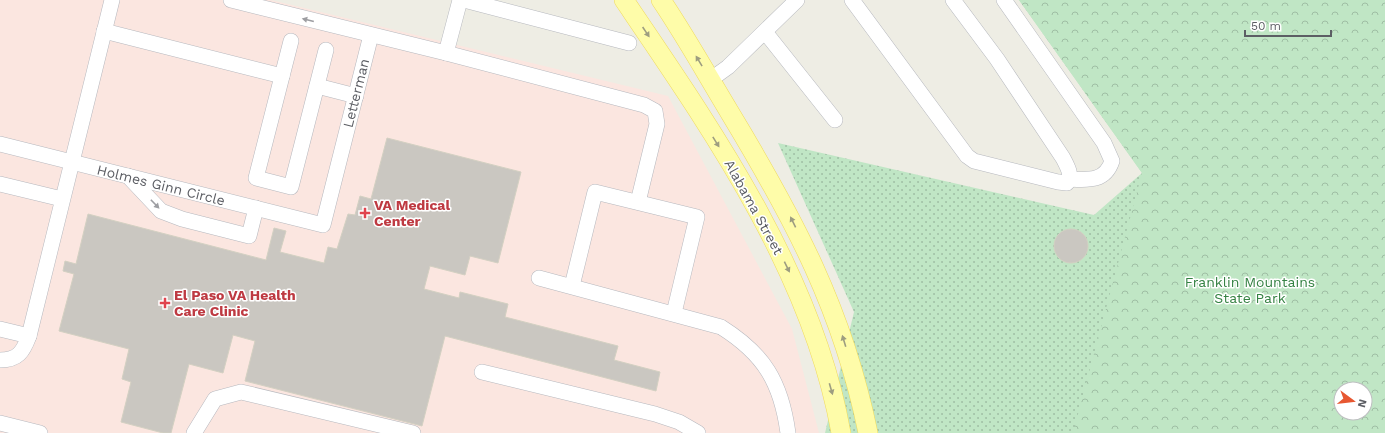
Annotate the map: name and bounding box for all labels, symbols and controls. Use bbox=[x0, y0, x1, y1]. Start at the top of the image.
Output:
scale bar bbox=[1245, 12, 1331, 38]
one-way arrow bbox=[302, 16, 315, 22]
text: 50 m bbox=[1251, 19, 1281, 33]
one-way arrow bbox=[642, 27, 650, 37]
one-way arrow bbox=[695, 55, 702, 67]
street label: Letterman bbox=[340, 57, 372, 129]
one-way arrow bbox=[713, 136, 720, 148]
street label: Alabama Street bbox=[721, 157, 787, 257]
street label: Holmes Ginn Circle bbox=[95, 161, 227, 209]
place label: VA Medical Center bbox=[374, 197, 450, 229]
one-way arrow bbox=[150, 200, 159, 209]
marker: VA Medical Center bbox=[359, 207, 371, 219]
one-way arrow bbox=[790, 216, 796, 228]
one-way arrow bbox=[784, 261, 790, 273]
park label: Franklin Mountains State Park bbox=[1185, 274, 1315, 306]
place label: El Paso VA Health Care Clinic bbox=[174, 287, 296, 319]
marker: El Paso VA Health Care Clinic bbox=[159, 297, 171, 309]
one-way arrow bbox=[841, 335, 847, 347]
north arrow bbox=[1333, 381, 1373, 421]
one-way arrow bbox=[828, 383, 834, 395]
text: N bbox=[1355, 398, 1370, 409]

